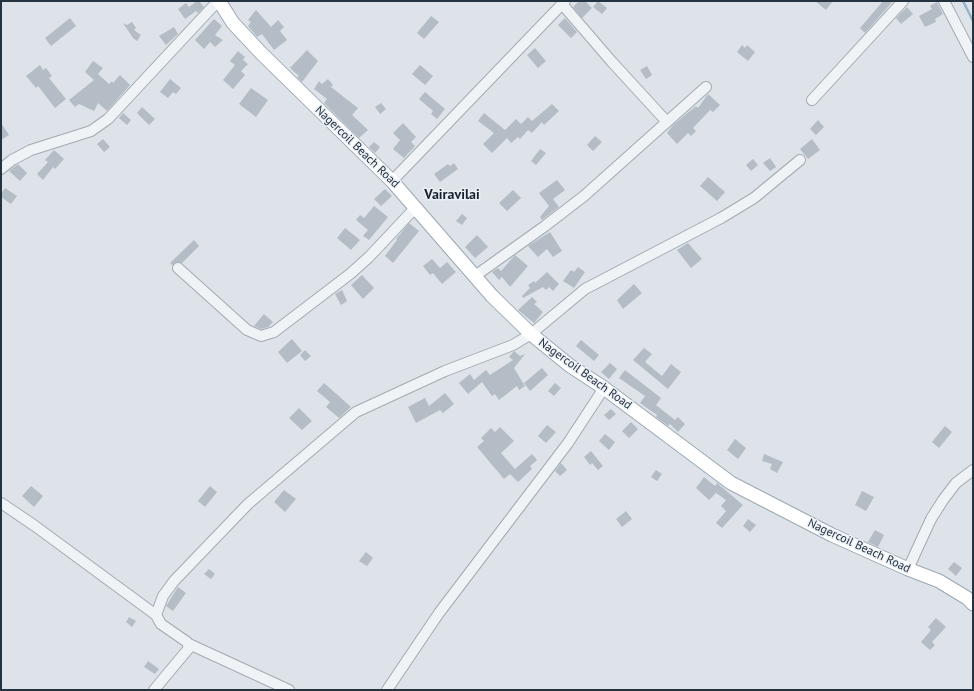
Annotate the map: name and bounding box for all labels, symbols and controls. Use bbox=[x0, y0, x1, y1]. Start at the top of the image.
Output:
street label: Nagercoil Beach Road bbox=[312, 103, 402, 191]
district label: Vairavilai bbox=[424, 187, 480, 203]
street label: Nagercoil Beach Road bbox=[536, 335, 634, 413]
street label: Nagercoil Beach Road bbox=[805, 516, 913, 576]

